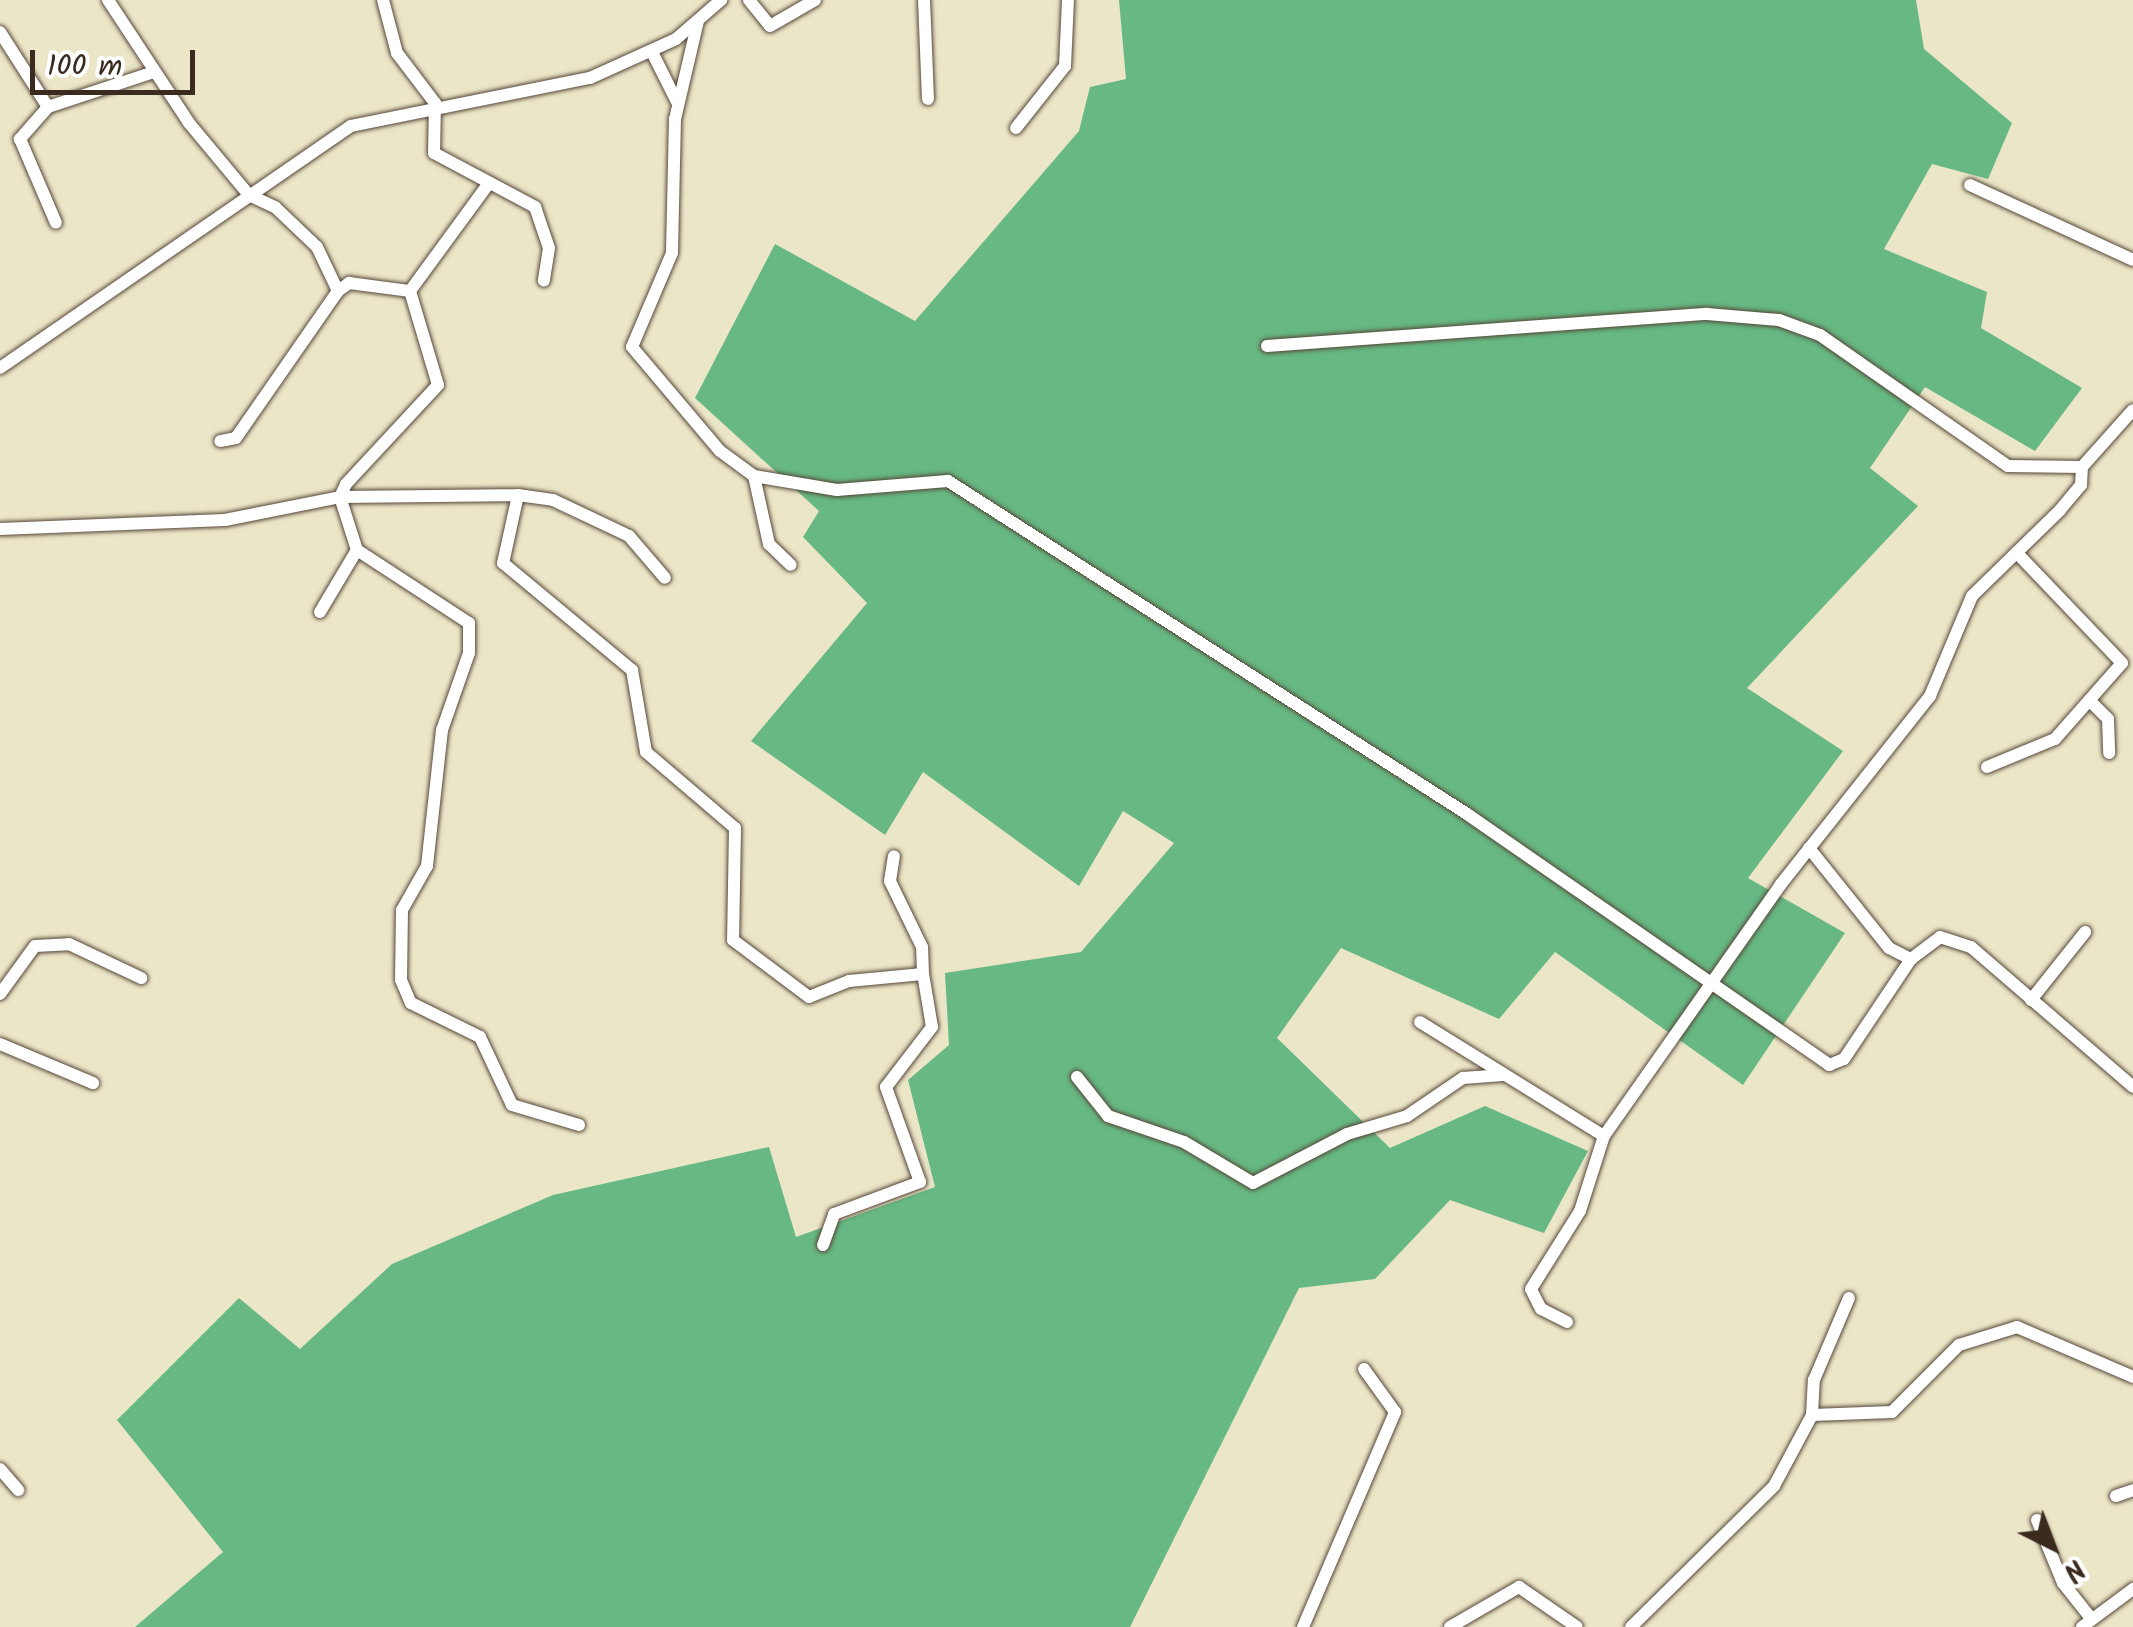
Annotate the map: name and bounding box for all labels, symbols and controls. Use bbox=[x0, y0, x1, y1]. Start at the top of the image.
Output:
scale bar bbox=[35, 30, 200, 92]
text: 100 m bbox=[47, 43, 122, 91]
north arrow bbox=[2003, 1497, 2103, 1597]
text: N bbox=[2052, 1547, 2095, 1592]

